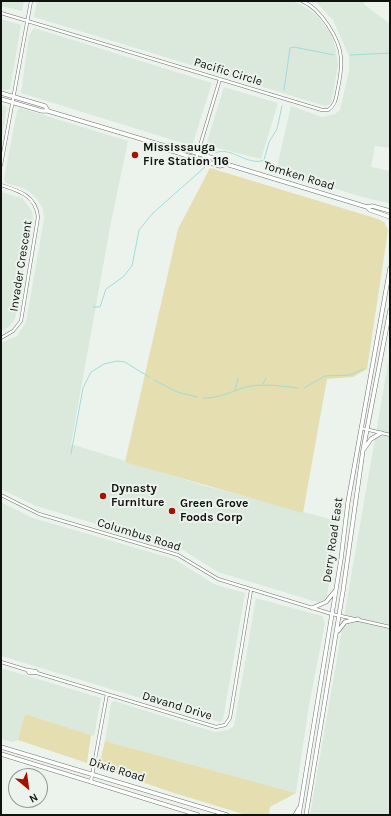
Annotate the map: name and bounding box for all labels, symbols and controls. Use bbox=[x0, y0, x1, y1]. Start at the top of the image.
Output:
street label: Pacific Circle bbox=[192, 55, 264, 89]
place label: Mississauga Fire Station 116 bbox=[143, 141, 229, 169]
marker: Mississauga Fire Station 116 bbox=[130, 150, 140, 160]
street label: Tomken Road bbox=[262, 158, 336, 194]
street label: Invader Crescent bbox=[7, 219, 35, 313]
place label: Dynasty Furniture bbox=[111, 482, 164, 510]
marker: Dynasty Furniture bbox=[98, 491, 108, 501]
street label: Derry Road East bbox=[320, 496, 346, 584]
place label: Green Grove Foods Corp bbox=[180, 497, 248, 525]
marker: Green Grove Foods Corp bbox=[167, 506, 177, 516]
street label: Columbus Road bbox=[95, 515, 183, 555]
street label: Davand Drive bbox=[140, 689, 214, 723]
street label: Dixie Road bbox=[87, 755, 147, 785]
north arrow bbox=[8, 768, 48, 808]
text: N bbox=[27, 790, 40, 806]

